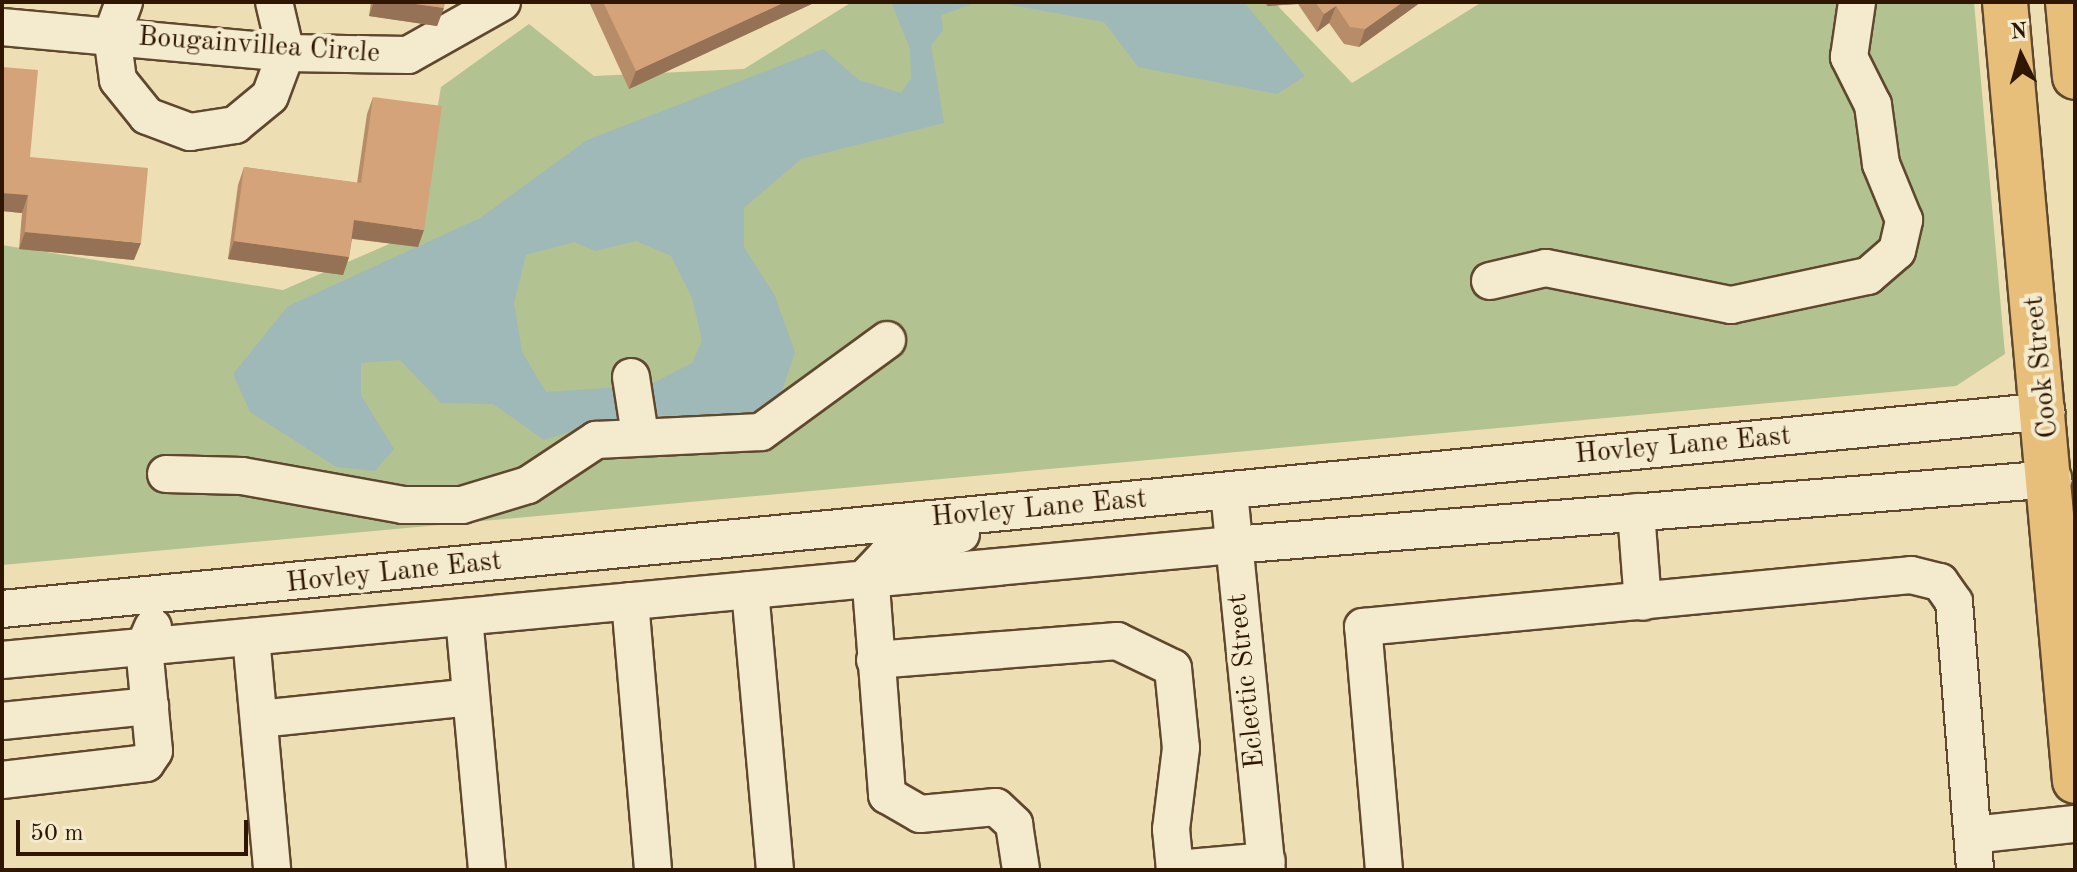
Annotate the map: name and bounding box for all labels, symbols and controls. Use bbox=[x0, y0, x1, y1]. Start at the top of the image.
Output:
north arrow bbox=[1981, 16, 2061, 96]
text: N bbox=[2010, 20, 2028, 44]
street label: Bougainvillea Circle bbox=[137, 21, 381, 71]
street label: Cook Street bbox=[2018, 294, 2066, 440]
street label: Hovley Lane East bbox=[1574, 420, 1792, 472]
street label: Hovley Lane East bbox=[930, 483, 1148, 535]
street label: Hovley Lane East bbox=[285, 545, 503, 601]
street label: Eclectic Street bbox=[1221, 592, 1273, 770]
scale bar bbox=[20, 804, 252, 854]
text: 50 m bbox=[30, 822, 84, 846]

